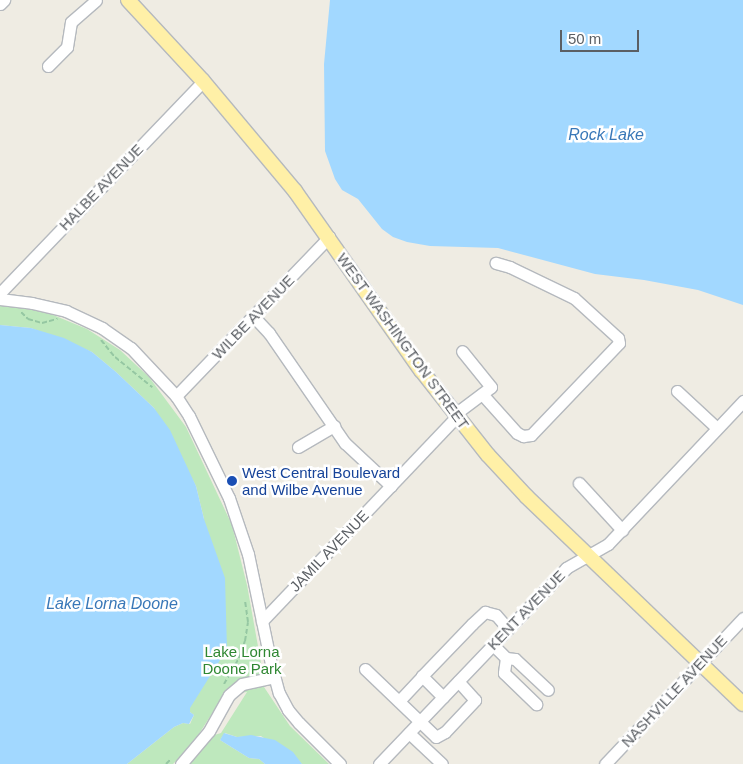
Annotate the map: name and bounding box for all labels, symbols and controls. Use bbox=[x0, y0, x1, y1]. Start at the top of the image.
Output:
scale bar bbox=[563, 20, 642, 52]
text: 50 m bbox=[568, 30, 601, 47]
water label: Rock Lake bbox=[568, 125, 644, 145]
street label: HALBE AVENUE bbox=[55, 140, 147, 234]
street label: WEST WASHINGTON STREET bbox=[333, 249, 473, 433]
street label: WILBE AVENUE bbox=[208, 271, 298, 363]
place label: West Central Boulevard and Wilbe Avenue bbox=[242, 463, 400, 498]
marker: West Central Boulevard and Wilbe Avenue bbox=[226, 475, 238, 487]
street label: JAMIL AVENUE bbox=[285, 506, 373, 596]
street label: KENT AVENUE bbox=[483, 566, 569, 654]
water label: Lake Lorna Doone bbox=[46, 594, 178, 614]
street label: NASHVILLE AVENUE bbox=[617, 631, 731, 751]
park label: Lake Lorna Doone Park bbox=[202, 642, 282, 677]

